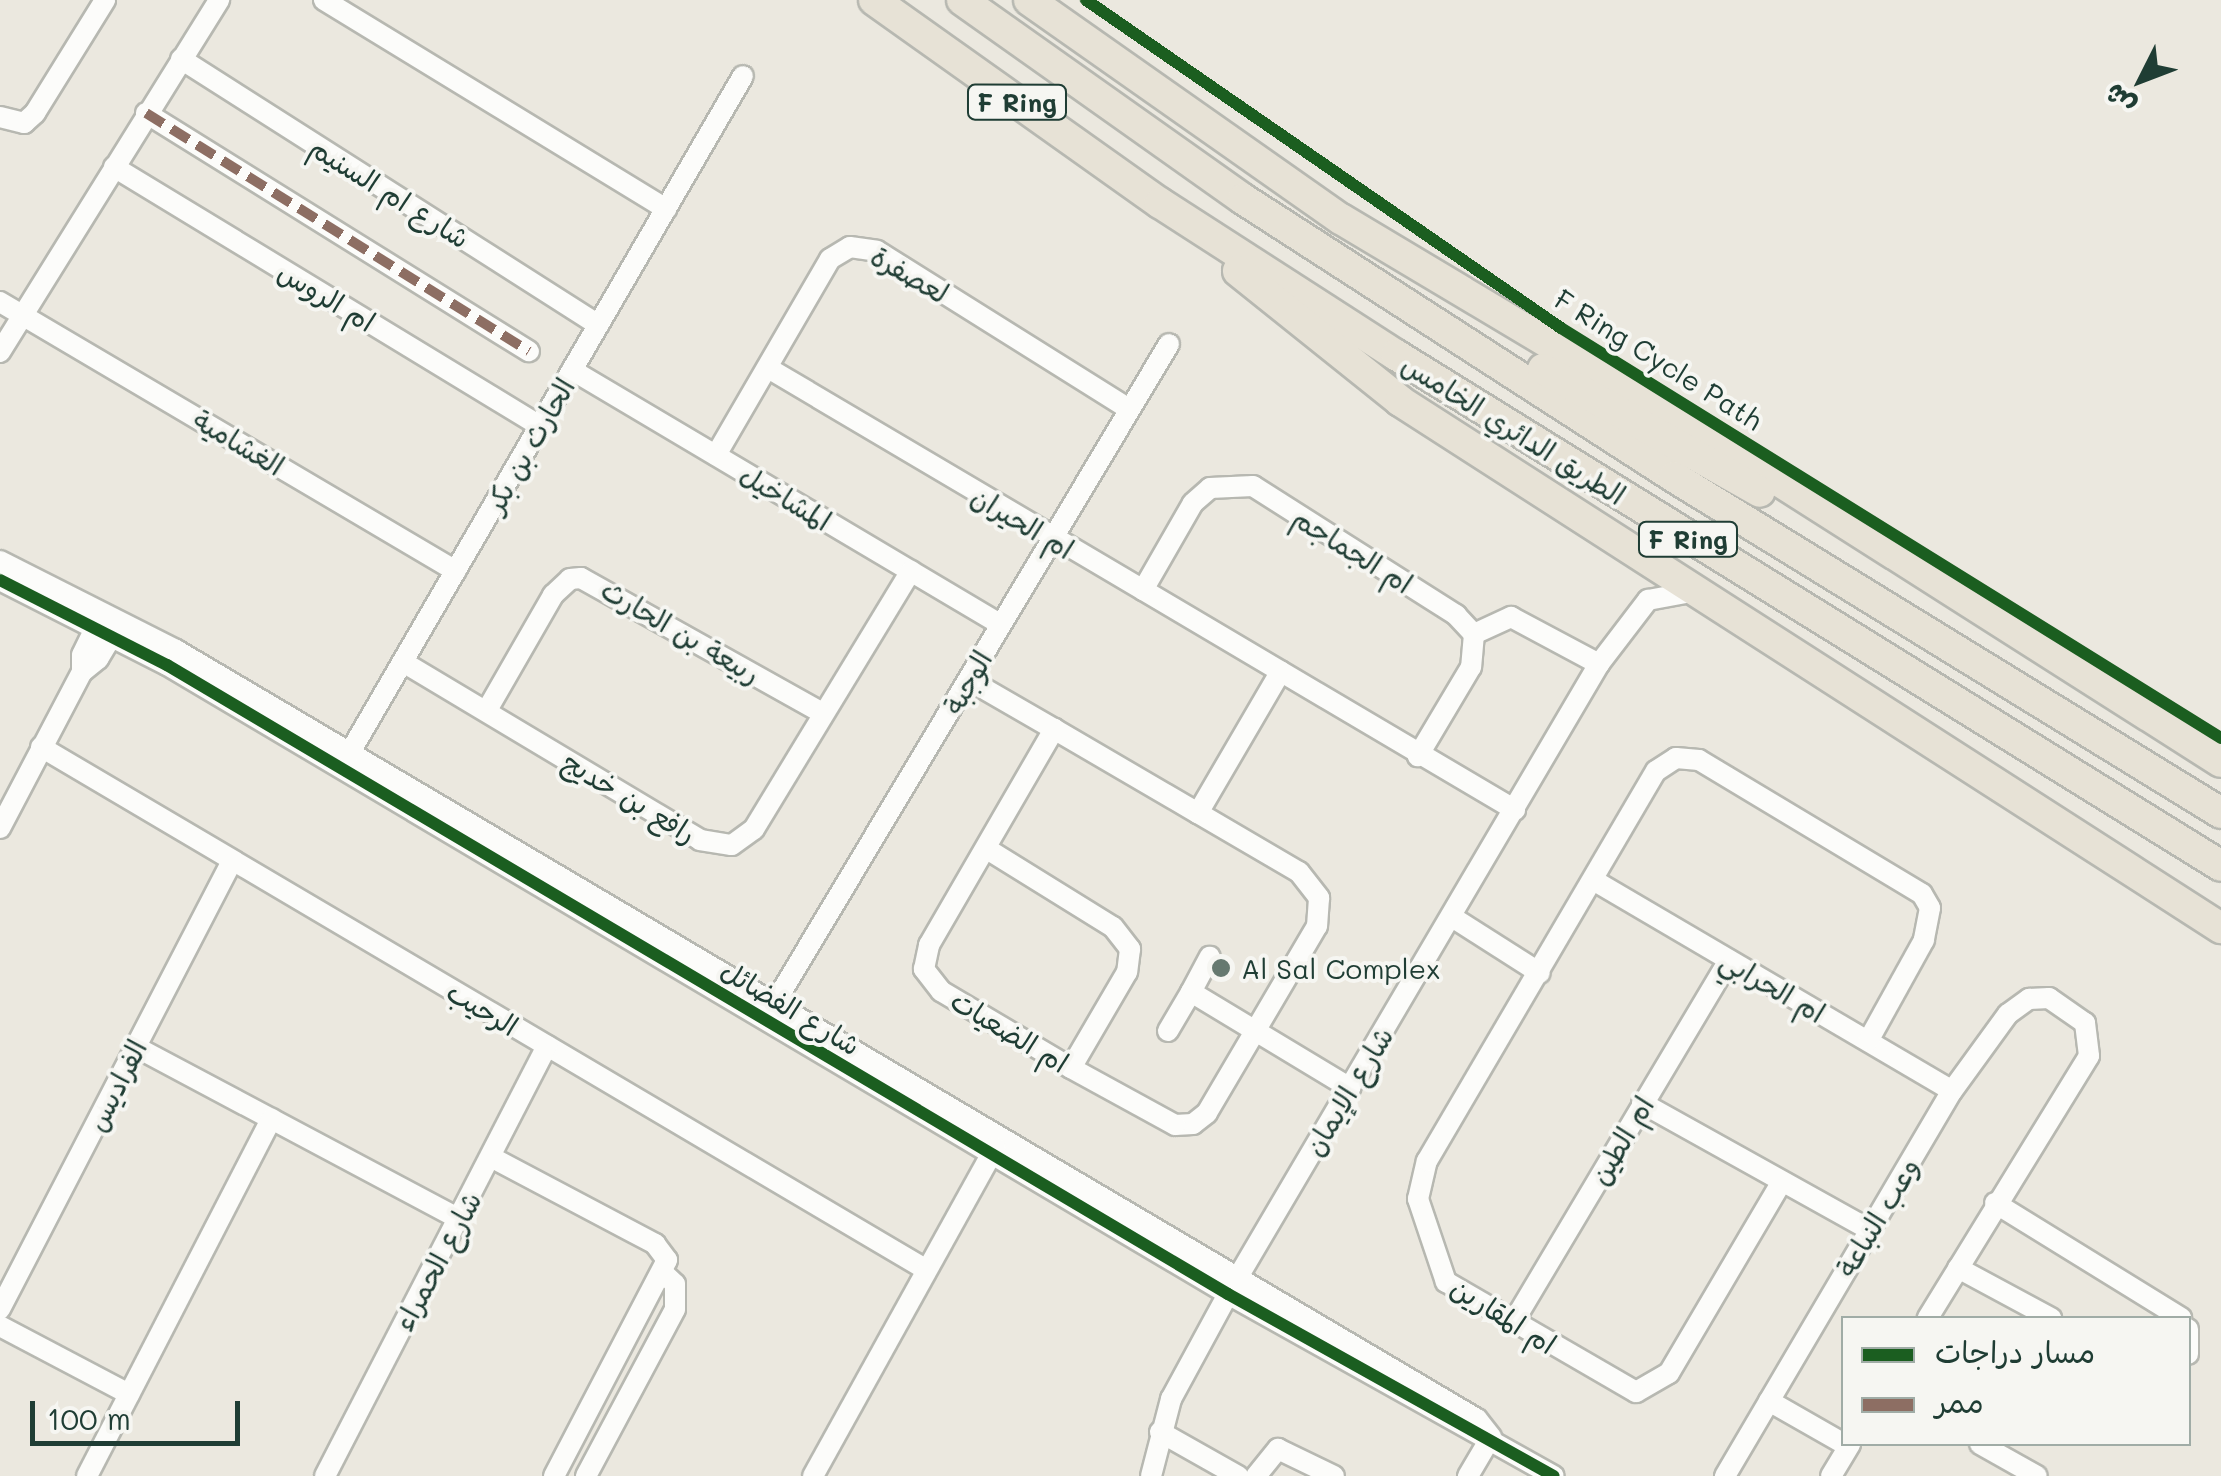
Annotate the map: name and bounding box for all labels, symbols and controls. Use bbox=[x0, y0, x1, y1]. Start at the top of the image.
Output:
north arrow bbox=[2091, 30, 2191, 130]
text: ش bbox=[2095, 77, 2142, 124]
road number: F Ring bbox=[964, 82, 1070, 122]
street label: شارع ام السنيم bbox=[304, 130, 476, 254]
street label: لعصفرة bbox=[865, 238, 955, 310]
street label: ام الروس bbox=[272, 254, 382, 338]
street label: F Ring Cycle Path bbox=[1549, 281, 1769, 437]
street label: الطريق الدائري الخامس bbox=[1396, 347, 1632, 511]
street label: الحارث بن بكر bbox=[477, 372, 581, 518]
street label: الغشامية bbox=[188, 402, 290, 482]
street label: المشاخيل bbox=[734, 457, 838, 537]
street label: ام الحيران bbox=[966, 478, 1080, 566]
street label: ام الجماجم bbox=[1287, 500, 1419, 600]
road number: F Ring bbox=[1636, 519, 1740, 559]
street label: ربيعة بن الحارث bbox=[596, 572, 766, 690]
street label: الوجبة bbox=[935, 644, 999, 720]
street label: رافع بن خديج bbox=[557, 744, 703, 850]
street label: ام الحرابي bbox=[1715, 943, 1831, 1029]
place label: Al Sal Complex bbox=[1241, 951, 1440, 985]
street label: شارع الفضائل bbox=[715, 952, 867, 1062]
marker: Al Sal Complex bbox=[1210, 957, 1232, 979]
street label: الرحيب bbox=[441, 974, 525, 1042]
street label: ام الضعيات bbox=[945, 983, 1075, 1079]
street label: شارع الإيمان bbox=[1296, 1020, 1400, 1162]
street label: الفراديس bbox=[79, 1034, 153, 1136]
street label: ام الطين bbox=[1582, 1090, 1660, 1190]
street label: وعب النباعة bbox=[1828, 1152, 1926, 1282]
street label: شارع الحمراء bbox=[386, 1186, 488, 1336]
street label: ام المقارين bbox=[1445, 1270, 1563, 1360]
legend bbox=[1841, 1316, 2191, 1446]
text: مسار دراجات bbox=[1935, 1331, 2095, 1371]
scale bar bbox=[35, 1381, 245, 1443]
text: ممر bbox=[1935, 1381, 1984, 1421]
text: 100 m bbox=[47, 1398, 131, 1438]

